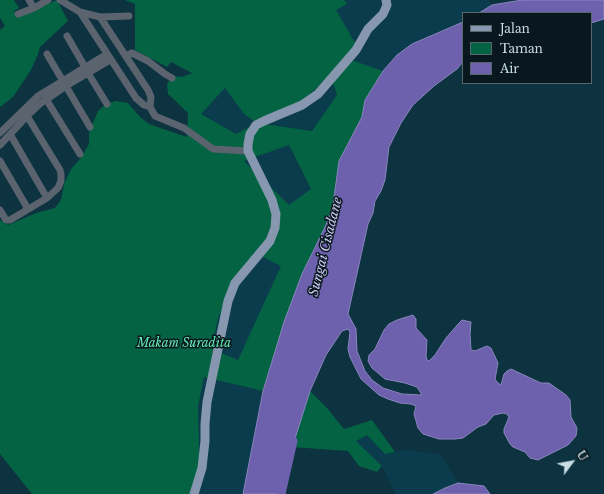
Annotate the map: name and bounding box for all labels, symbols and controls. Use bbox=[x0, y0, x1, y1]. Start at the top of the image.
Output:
legend bbox=[462, 12, 592, 84]
text: Jalan bbox=[500, 21, 530, 36]
text: Taman bbox=[500, 41, 543, 56]
text: Air bbox=[500, 61, 519, 76]
water label: Sungai Cisadane bbox=[306, 196, 346, 298]
park label: Makam Suradita bbox=[137, 337, 231, 351]
north arrow bbox=[552, 442, 592, 482]
text: U bbox=[574, 448, 591, 463]

